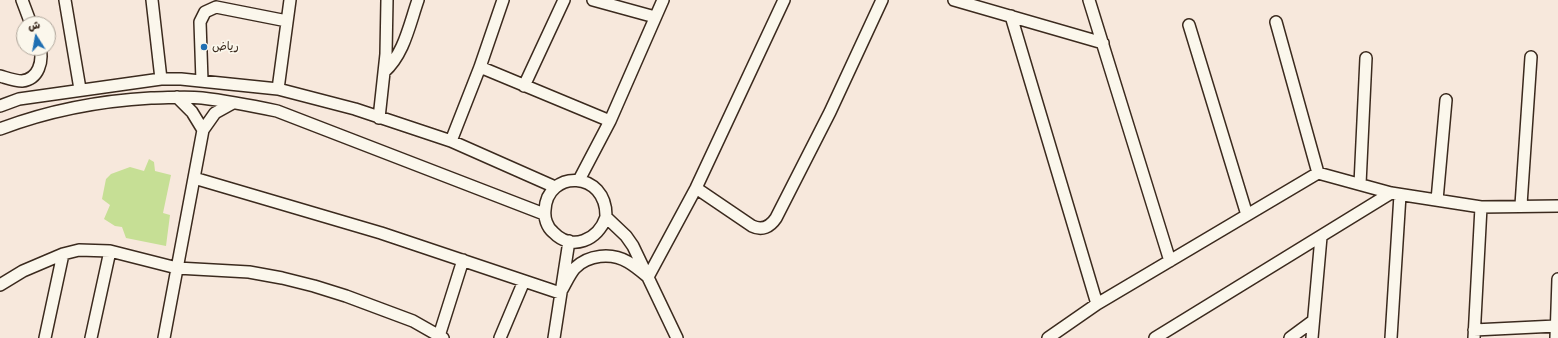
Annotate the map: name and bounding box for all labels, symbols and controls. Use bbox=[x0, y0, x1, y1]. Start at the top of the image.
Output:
text: ش bbox=[26, 15, 41, 34]
north arrow bbox=[16, 16, 56, 56]
place label: رياض bbox=[212, 40, 239, 54]
marker: رياض bbox=[199, 42, 209, 52]

